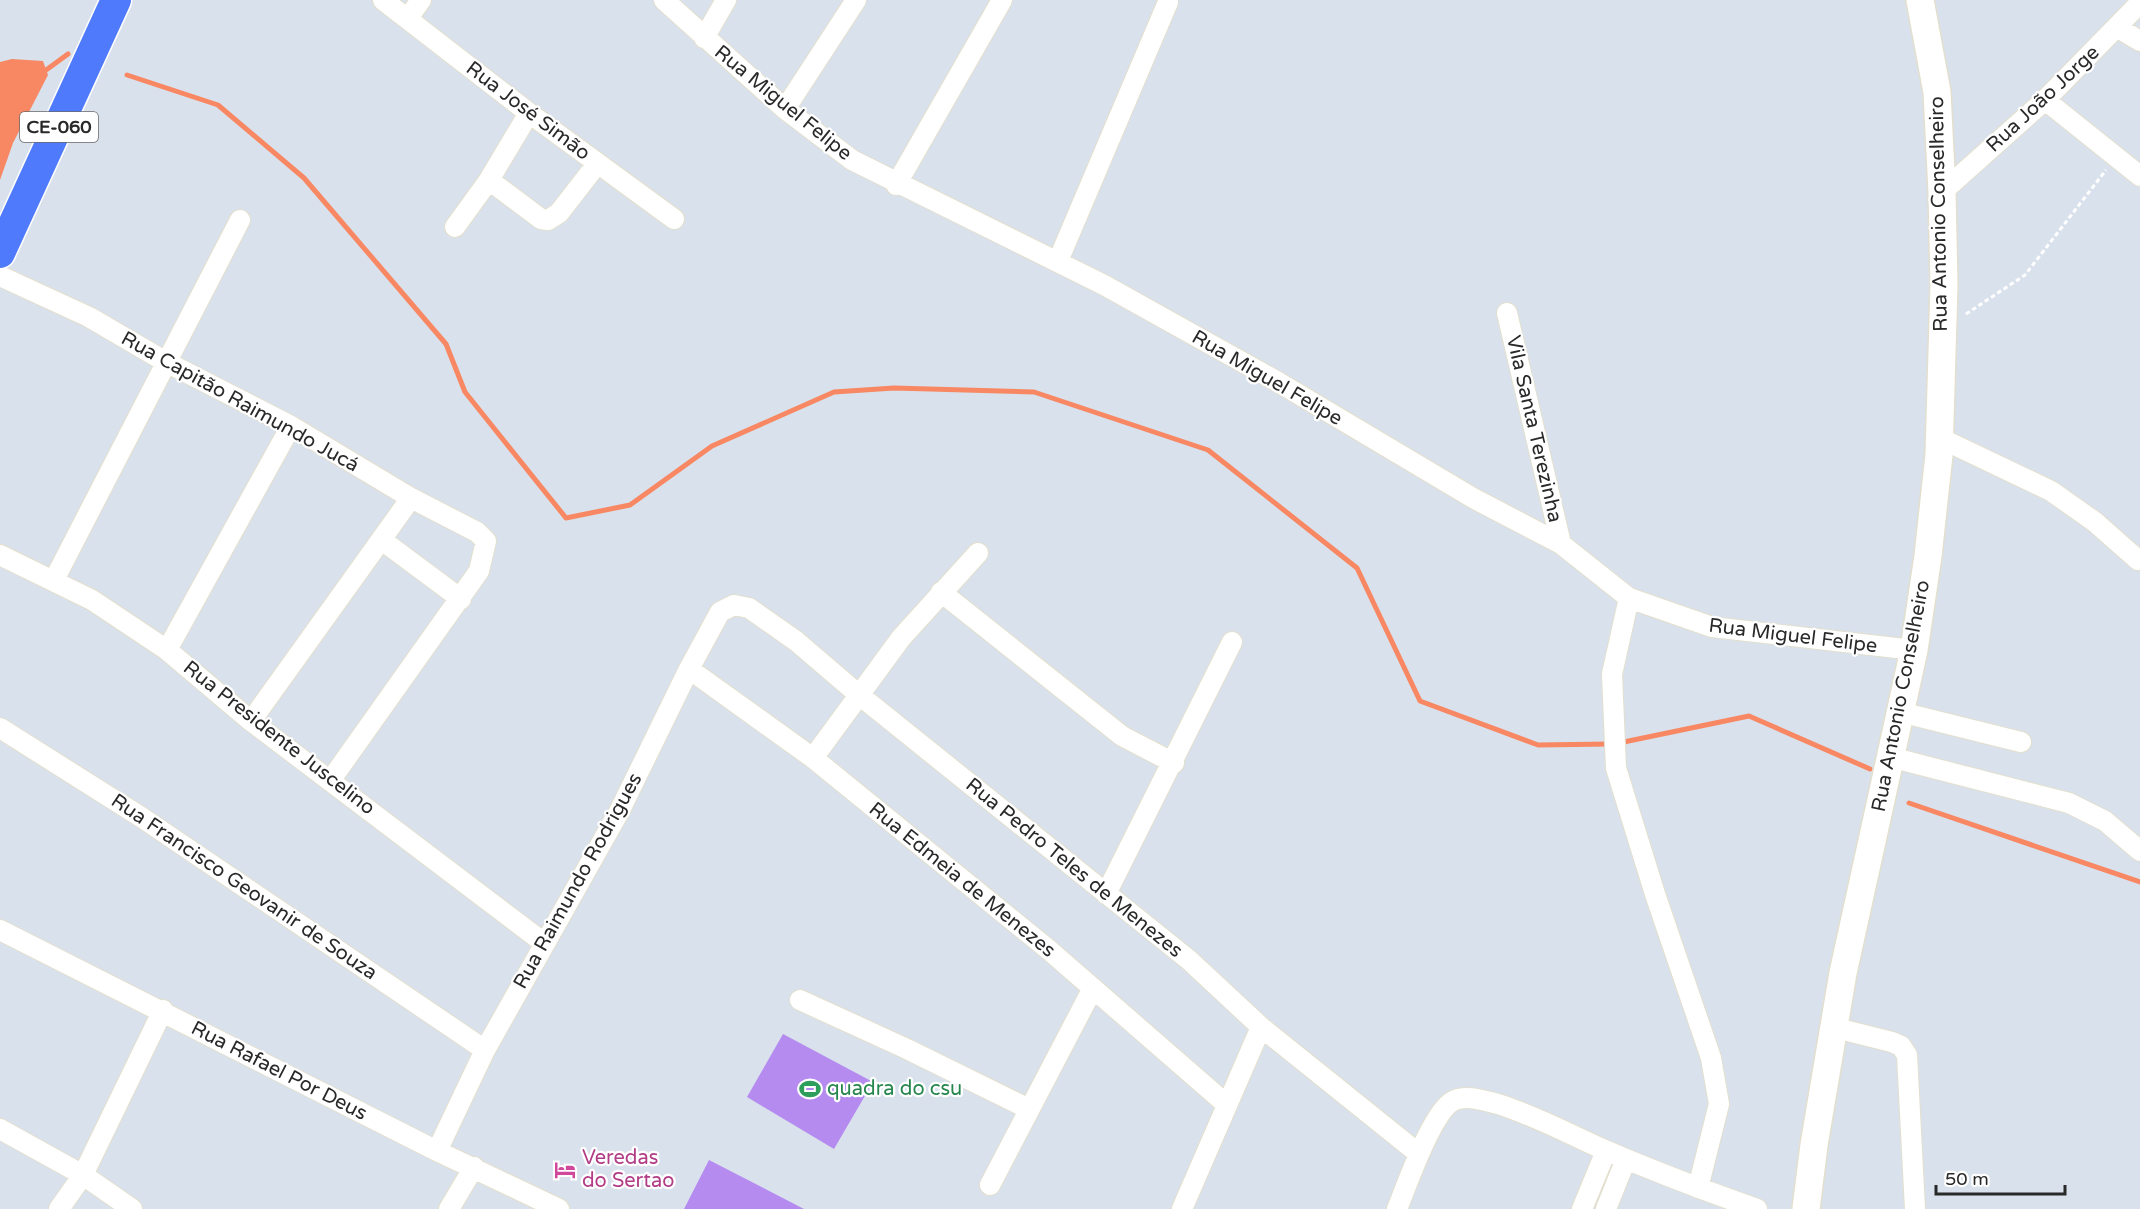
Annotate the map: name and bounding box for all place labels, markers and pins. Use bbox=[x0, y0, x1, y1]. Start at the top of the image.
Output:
sports icon: quadra do csu bbox=[798, 1077, 822, 1101]
place label: quadra do csu bbox=[827, 1077, 962, 1101]
place label: Veredas do Sertao bbox=[582, 1146, 674, 1193]
hotel icon: Veredas do Sertao bbox=[553, 1158, 577, 1182]

